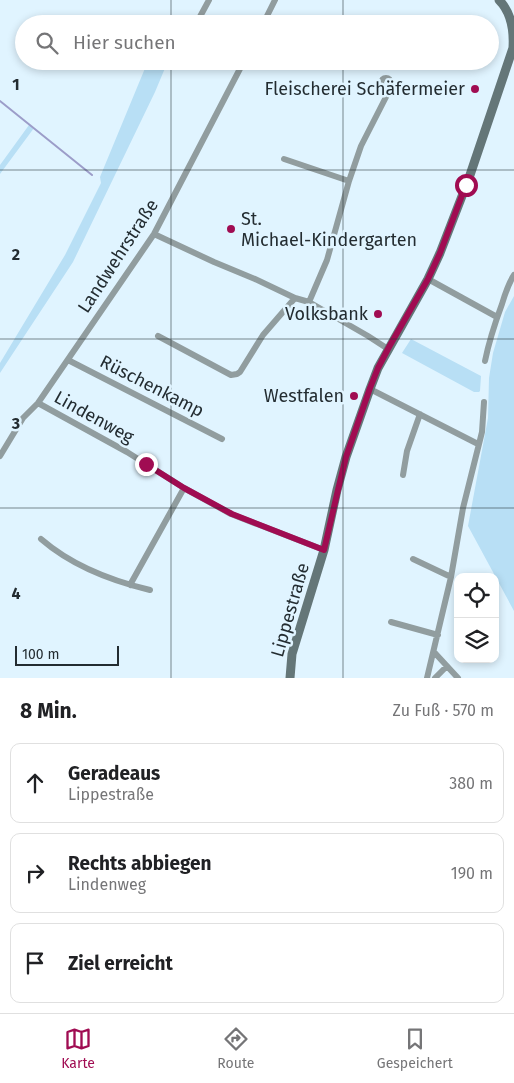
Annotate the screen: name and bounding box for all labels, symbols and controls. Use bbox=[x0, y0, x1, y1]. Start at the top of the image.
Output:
search box bbox=[15, 15, 499, 70]
icon: search bbox=[33, 29, 61, 57]
text: Hier suchen bbox=[73, 31, 176, 54]
text: 1 bbox=[12, 75, 20, 94]
place label: Fleischerei Schäfermeier bbox=[264, 78, 465, 100]
marker: Fleischerei Schäfermeier bbox=[469, 83, 481, 95]
route start bbox=[455, 174, 478, 197]
street label: Landwehrstraße bbox=[73, 195, 163, 317]
place label: St. Michael-Kindergarten bbox=[241, 208, 417, 251]
marker: St. Michael-Kindergarten bbox=[225, 223, 237, 235]
text: 2 bbox=[12, 245, 20, 264]
place label: Volksbank bbox=[285, 303, 369, 325]
marker: Volksbank bbox=[372, 308, 384, 320]
street label: Rüschenkamp bbox=[96, 350, 208, 422]
place label: Westfalen bbox=[264, 385, 344, 407]
street label: Lindenweg bbox=[50, 386, 138, 448]
marker: Westfalen bbox=[348, 390, 360, 402]
text: 3 bbox=[11, 414, 20, 433]
route end bbox=[135, 453, 158, 476]
street label: Lippestraße bbox=[266, 560, 314, 660]
map controls bbox=[454, 573, 499, 663]
button: locate bbox=[454, 573, 499, 618]
text: 4 bbox=[11, 584, 21, 603]
button: layers bbox=[454, 618, 499, 663]
scale bar bbox=[15, 643, 119, 666]
text: 100 m bbox=[22, 646, 59, 663]
text: 8 Min. bbox=[20, 698, 77, 724]
text: Zu Fuß · 570 m bbox=[393, 701, 494, 720]
text: Geradeaus bbox=[68, 762, 160, 785]
icon: ahead bbox=[21, 769, 49, 797]
text: 380 m bbox=[449, 774, 493, 793]
text: Lippestraße bbox=[68, 785, 154, 804]
text: Rechts abbiegen bbox=[68, 852, 211, 875]
icon: right bbox=[21, 859, 49, 887]
text: 190 m bbox=[451, 864, 493, 883]
text: Lindenweg bbox=[68, 875, 146, 894]
icon: arrive bbox=[21, 949, 49, 977]
text: Ziel erreicht bbox=[68, 952, 173, 975]
tab: Karte bbox=[61, 1025, 95, 1072]
tab: Route bbox=[217, 1025, 254, 1072]
tab: Gespeichert bbox=[377, 1025, 453, 1072]

